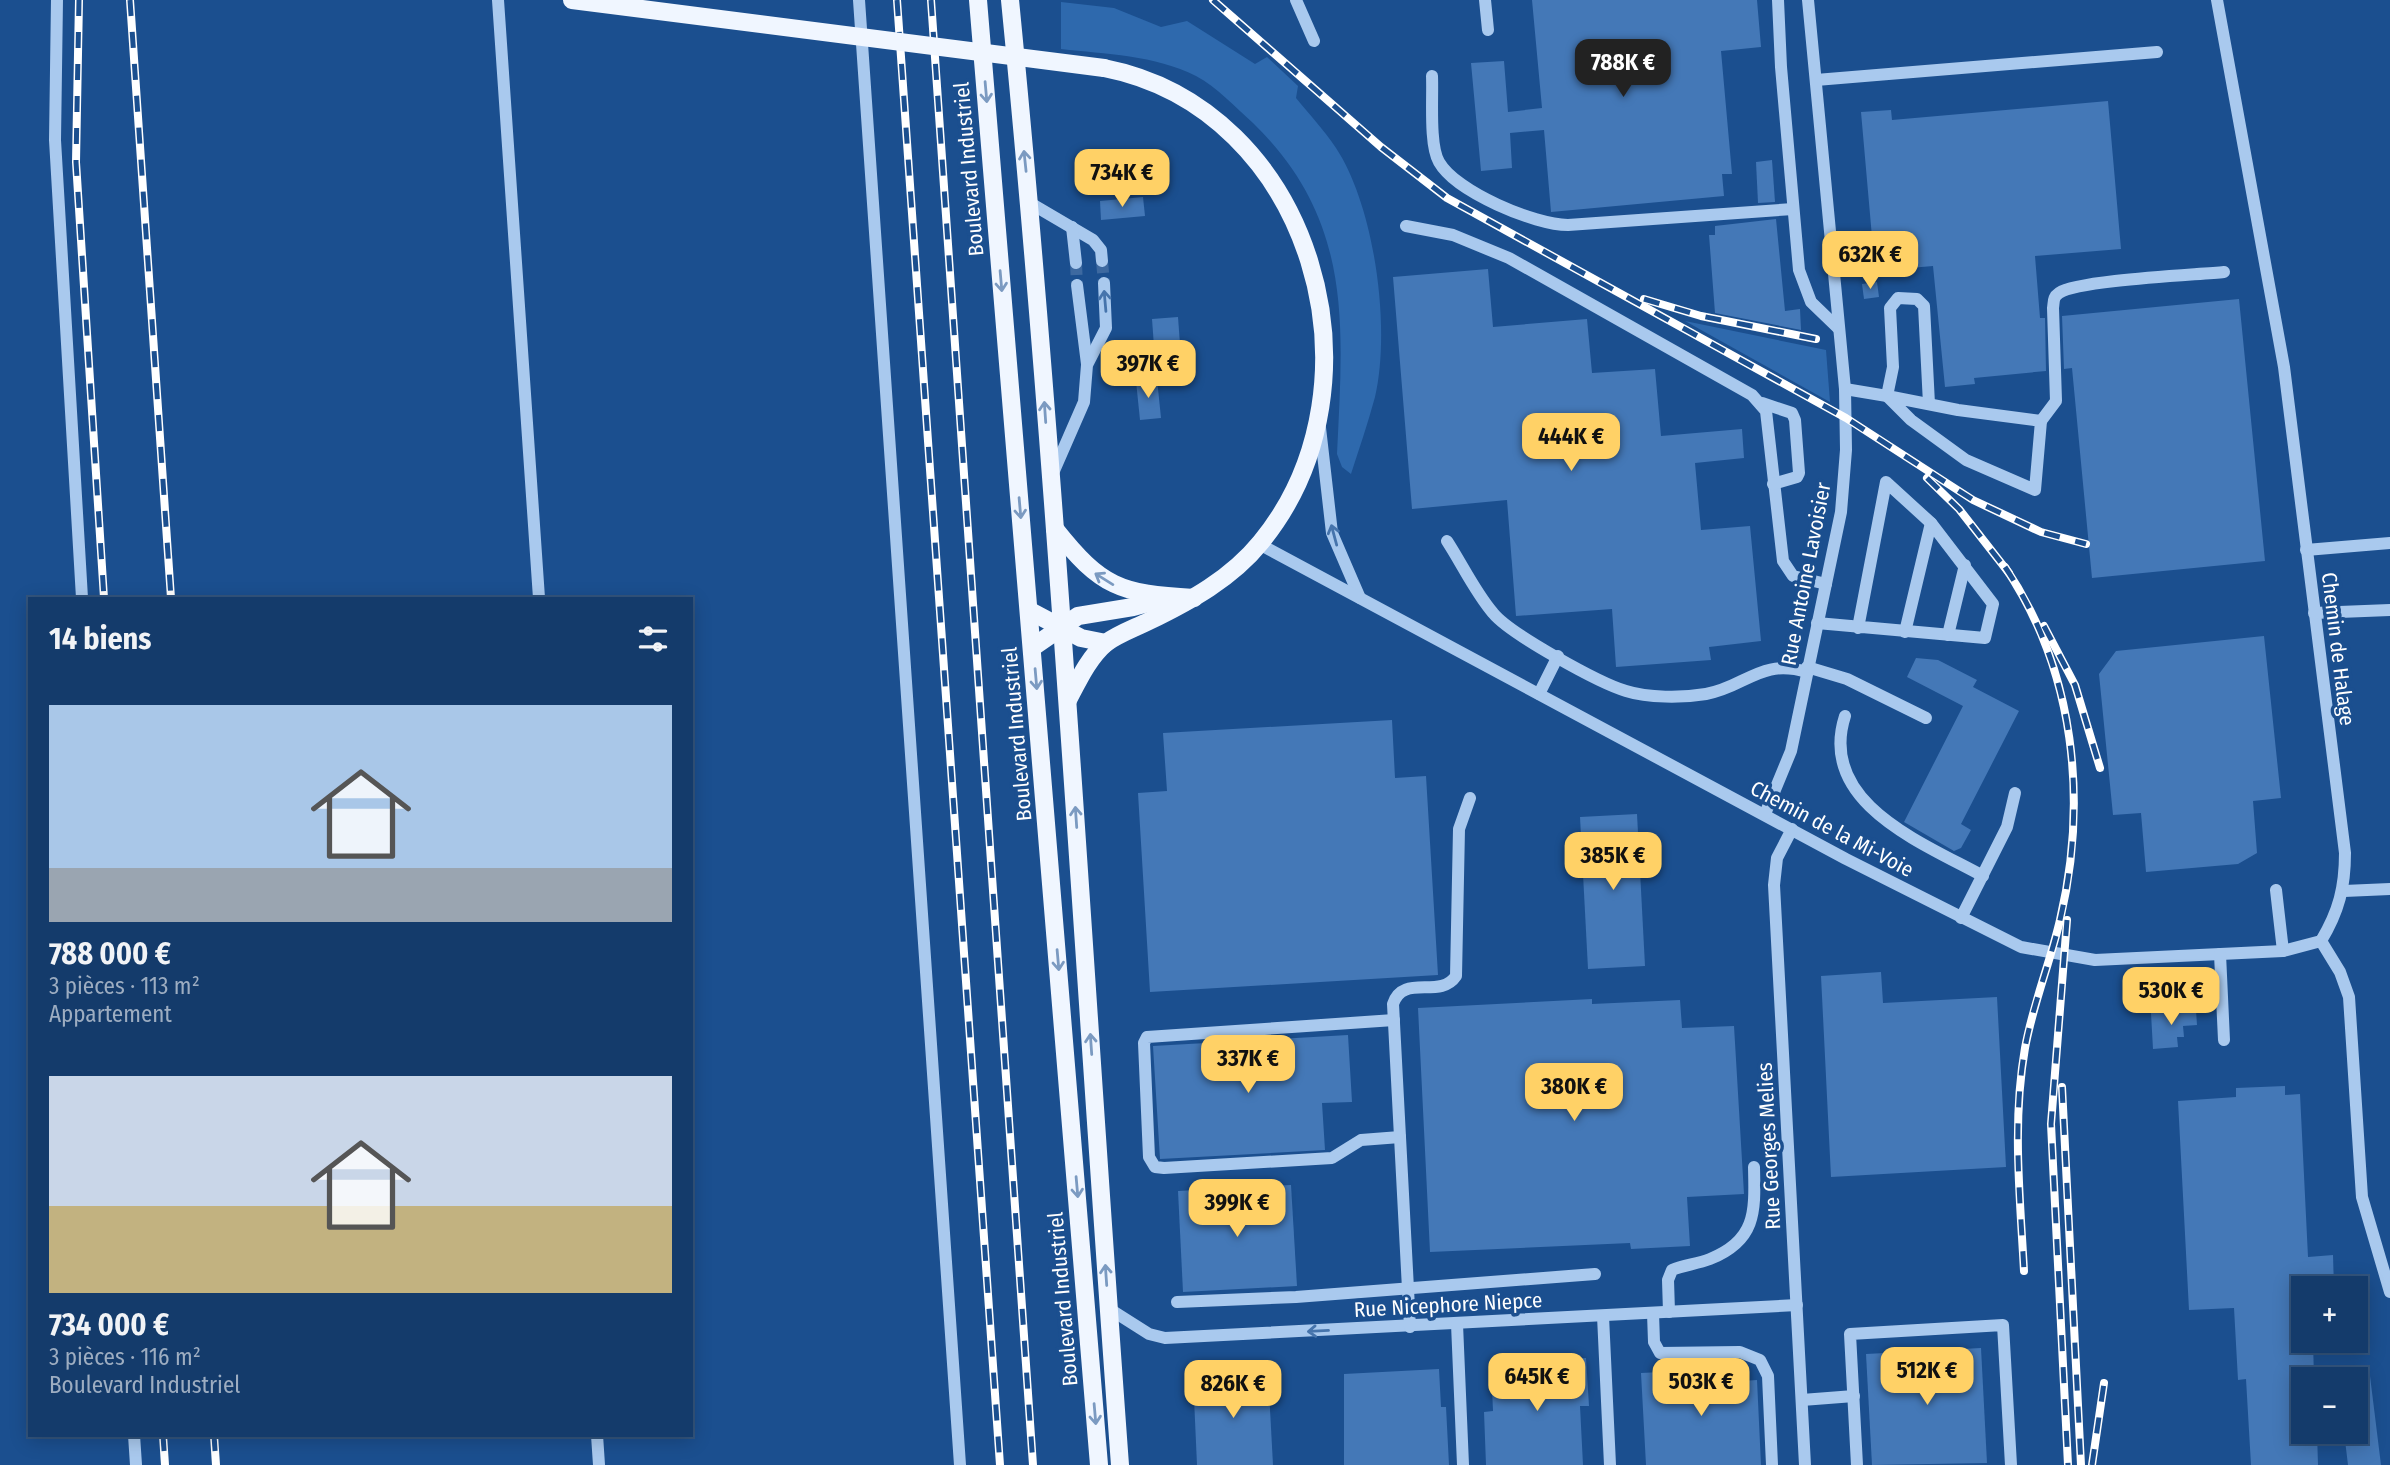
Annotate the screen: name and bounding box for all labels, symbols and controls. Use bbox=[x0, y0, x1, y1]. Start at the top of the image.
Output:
pin: 788K € bbox=[1566, 40, 1680, 99]
text: 788K € bbox=[1591, 48, 1655, 76]
street label: Boulevard Industriel bbox=[948, 80, 990, 257]
one-way arrow bbox=[980, 81, 993, 103]
one-way arrow bbox=[1019, 150, 1032, 173]
pin: 734K € bbox=[1065, 150, 1179, 209]
text: 734K € bbox=[1091, 158, 1153, 186]
pin: 632K € bbox=[1813, 232, 1927, 291]
text: 632K € bbox=[1838, 240, 1902, 268]
one-way arrow bbox=[995, 269, 1008, 292]
one-way arrow bbox=[1098, 290, 1111, 313]
pin: 397K € bbox=[1091, 340, 1205, 400]
text: 397K € bbox=[1117, 349, 1179, 377]
one-way arrow bbox=[1038, 401, 1051, 424]
pin: 444K € bbox=[1514, 414, 1628, 473]
text: 444K € bbox=[1538, 422, 1604, 450]
street label: Rue Antoine Lavoisier bbox=[1776, 480, 1837, 668]
one-way arrow bbox=[1014, 496, 1027, 519]
one-way arrow bbox=[1327, 524, 1340, 547]
one-way arrow bbox=[1095, 571, 1114, 586]
street label: Chemin de Halage bbox=[2316, 571, 2360, 727]
icon: filters bbox=[634, 620, 672, 658]
text: 14 biens bbox=[49, 621, 151, 657]
street label: Boulevard Industriel bbox=[996, 645, 1038, 822]
one-way arrow bbox=[1030, 667, 1043, 690]
icon: home bbox=[298, 751, 424, 877]
street label: Chemin de la Mi-Voie bbox=[1746, 775, 1918, 883]
one-way arrow bbox=[1069, 806, 1082, 829]
pin: 385K € bbox=[1556, 832, 1670, 892]
text: 385K € bbox=[1581, 841, 1645, 869]
text: 788 000 € bbox=[49, 936, 171, 972]
one-way arrow bbox=[1052, 948, 1065, 971]
pin: 530K € bbox=[2114, 968, 2228, 1027]
text: 3 pièces · 113 m² bbox=[49, 972, 200, 1000]
text: 530K € bbox=[2139, 976, 2204, 1004]
text: Appartement bbox=[49, 1000, 172, 1028]
one-way arrow bbox=[1084, 1034, 1097, 1056]
pin: 337K € bbox=[1191, 1036, 1305, 1095]
text: 337K € bbox=[1217, 1044, 1279, 1072]
street label: Rue Georges Melies bbox=[1752, 1062, 1786, 1230]
pin: 380K € bbox=[1517, 1064, 1631, 1123]
text: 380K € bbox=[1541, 1072, 1607, 1100]
icon: home bbox=[298, 1122, 424, 1248]
one-way arrow bbox=[1071, 1175, 1084, 1198]
pin: 399K € bbox=[1180, 1180, 1294, 1239]
text: 399K € bbox=[1205, 1188, 1269, 1216]
street label: Boulevard Industriel bbox=[1042, 1210, 1084, 1387]
one-way arrow bbox=[1099, 1264, 1112, 1287]
map controls bbox=[2291, 1276, 2368, 1444]
button: + bbox=[2291, 1276, 2368, 1353]
street label: Rue Nicephore Niepce bbox=[1353, 1287, 1543, 1323]
text: 734 000 € bbox=[49, 1307, 169, 1343]
one-way arrow bbox=[1307, 1325, 1330, 1338]
text: 3 pièces · 116 m² bbox=[49, 1343, 201, 1371]
pin: 512K € bbox=[1870, 1348, 1984, 1407]
pin: 645K € bbox=[1480, 1354, 1594, 1413]
text: 512K € bbox=[1897, 1356, 1957, 1384]
pin: 503K € bbox=[1644, 1358, 1758, 1418]
pin: 826K € bbox=[1176, 1360, 1290, 1420]
text: 645K € bbox=[1504, 1362, 1570, 1390]
text: 503K € bbox=[1669, 1367, 1733, 1395]
button: − bbox=[2291, 1367, 2368, 1444]
text: 826K € bbox=[1200, 1369, 1266, 1397]
text: Boulevard Industriel bbox=[49, 1371, 240, 1399]
one-way arrow bbox=[1089, 1402, 1102, 1424]

